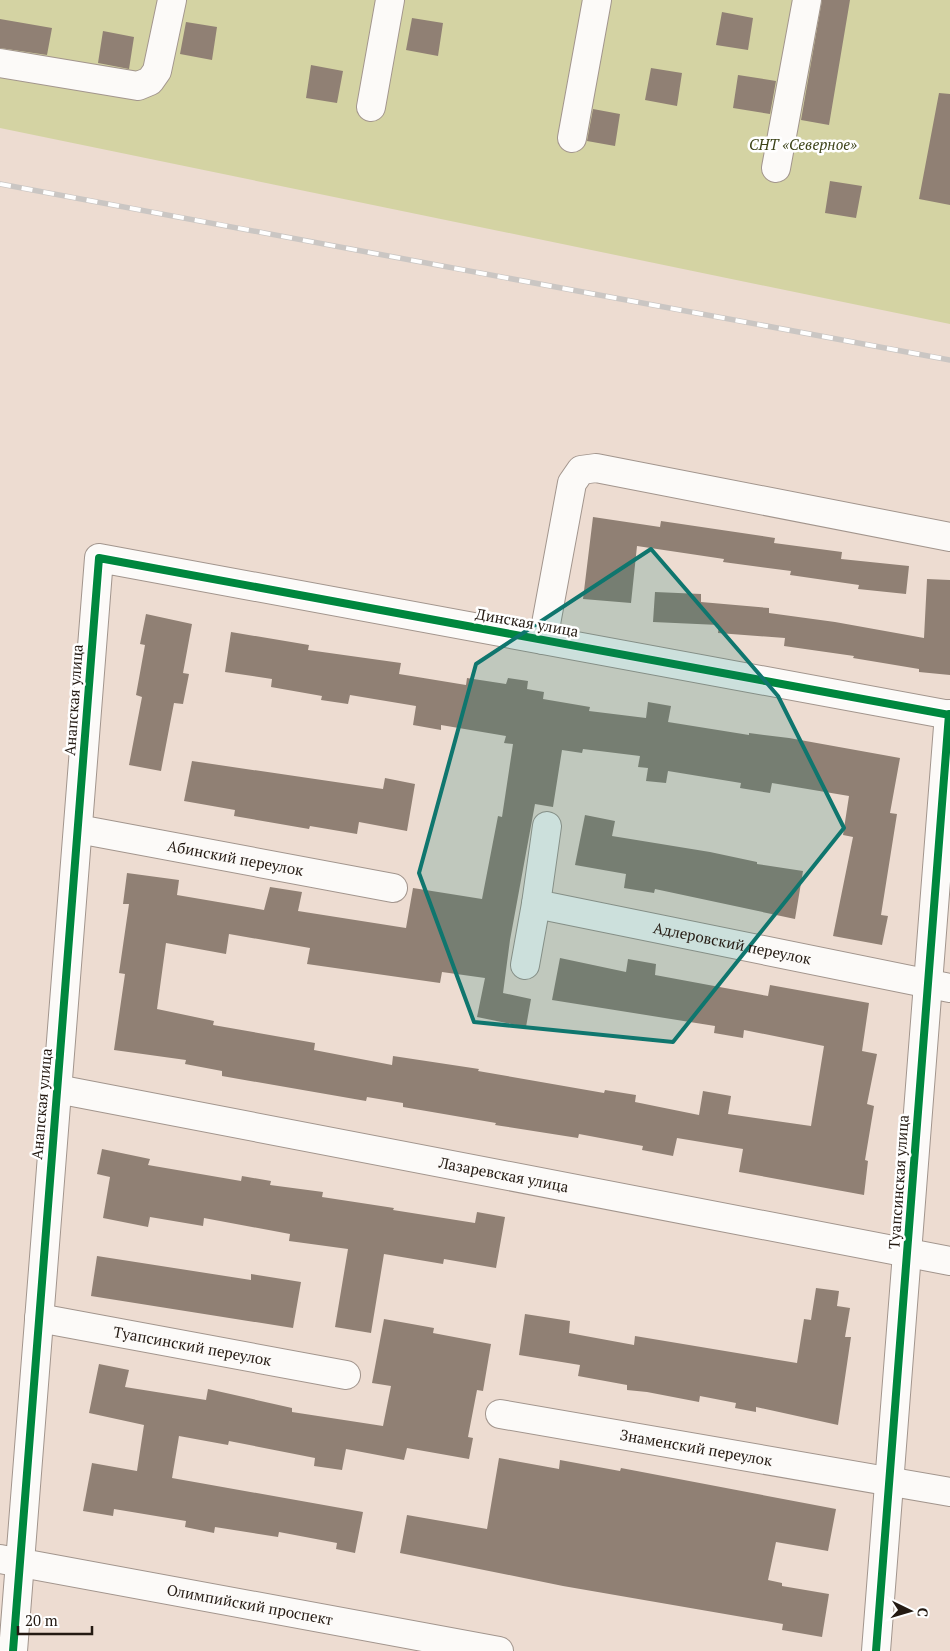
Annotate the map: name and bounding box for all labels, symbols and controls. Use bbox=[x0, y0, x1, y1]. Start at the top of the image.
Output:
park label: СНТ «Северное» bbox=[749, 134, 857, 154]
street label: Динская улица bbox=[474, 603, 581, 641]
street label: Анапская улица bbox=[59, 643, 87, 756]
street label: Абинский переулок bbox=[166, 835, 306, 880]
street label: Адлеровский переулок bbox=[652, 917, 814, 969]
street label: Анапская улица bbox=[26, 1047, 56, 1160]
street label: Туапсинская улица bbox=[883, 1114, 913, 1250]
street label: Лазаревская улица bbox=[436, 1152, 571, 1196]
street label: Туапсинский переулок bbox=[112, 1321, 274, 1370]
street label: Знаменский переулок bbox=[619, 1424, 775, 1470]
street label: Олимпийский проспект bbox=[165, 1579, 335, 1629]
north arrow bbox=[885, 1586, 935, 1636]
scale bar bbox=[18, 1604, 91, 1636]
text: С bbox=[914, 1607, 933, 1618]
text: 20 m bbox=[25, 1610, 58, 1630]

